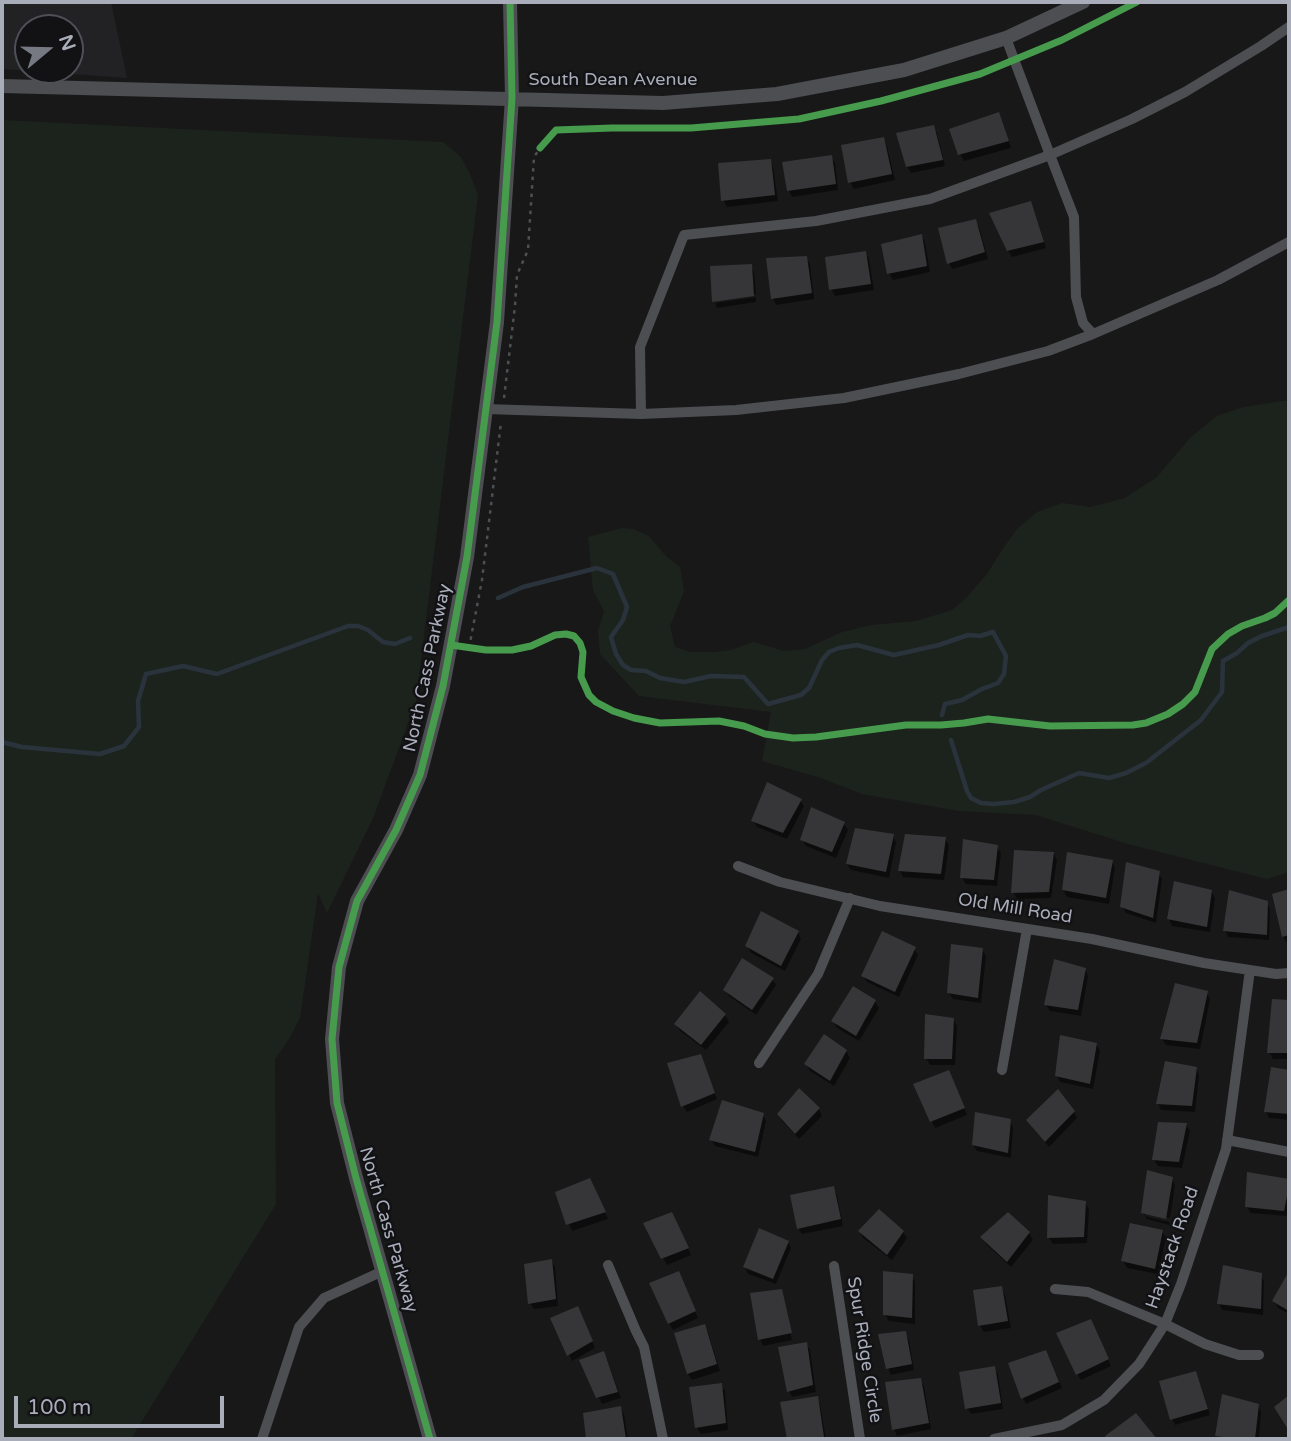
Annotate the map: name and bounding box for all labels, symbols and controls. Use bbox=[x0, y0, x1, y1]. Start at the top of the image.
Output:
north arrow bbox=[14, 14, 84, 84]
text: N bbox=[54, 32, 80, 54]
street label: South Dean Avenue bbox=[528, 69, 698, 91]
street label: North Cass Parkway bbox=[400, 582, 456, 754]
street label: Old Mill Road bbox=[956, 889, 1074, 929]
street label: North Cass Parkway bbox=[354, 1145, 422, 1315]
street label: Haystack Road bbox=[1142, 1184, 1204, 1312]
street label: Spur Ridge Circle bbox=[842, 1275, 886, 1425]
scale bar bbox=[18, 1382, 228, 1426]
text: 100 m bbox=[27, 1395, 91, 1420]

